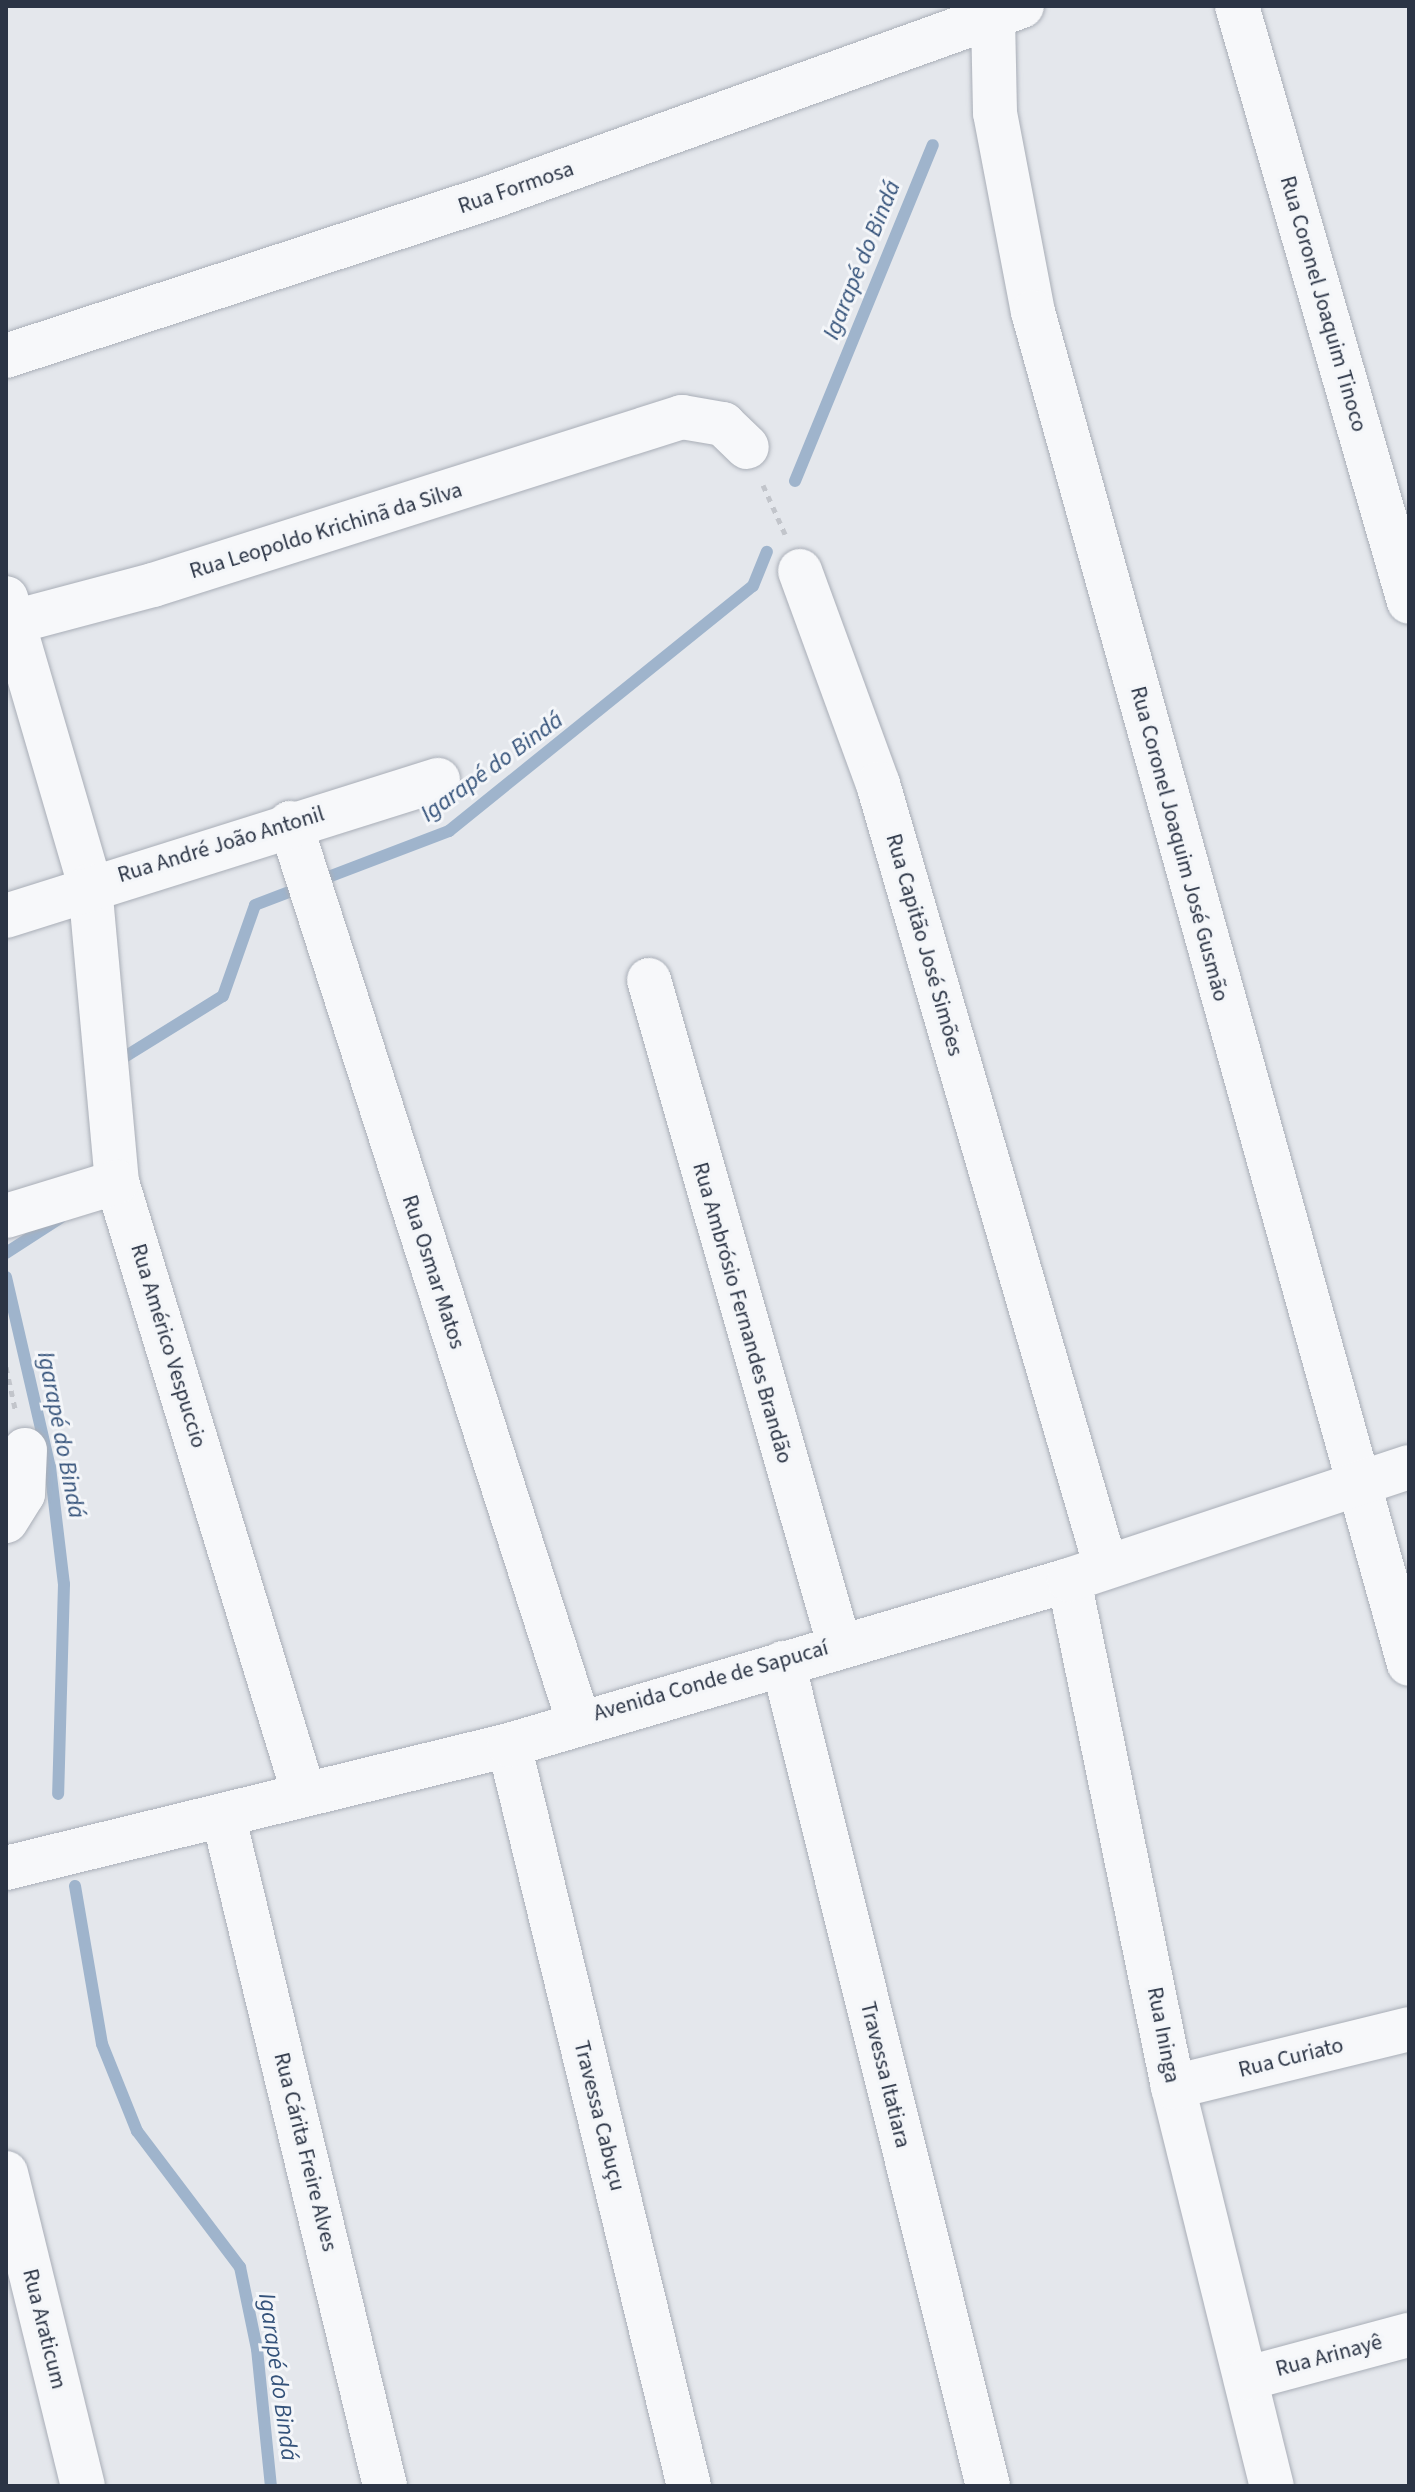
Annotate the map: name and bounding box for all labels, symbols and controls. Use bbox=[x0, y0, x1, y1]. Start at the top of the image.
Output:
street label: Rua Formosa bbox=[455, 156, 577, 220]
street label: Rua Coronel Joaquim Tinoco bbox=[1274, 173, 1372, 435]
water label: Igarapé do Bindá bbox=[817, 176, 907, 344]
street label: Rua Leopoldo Krichinã da Silva bbox=[187, 477, 465, 585]
street label: Rua Coronel Joaquim José Gusmão bbox=[1124, 684, 1234, 1004]
water label: Igarapé do Bindá bbox=[415, 706, 569, 828]
street label: Rua André João Antonil bbox=[115, 801, 327, 889]
street label: Rua Capitão José Simões bbox=[880, 831, 968, 1059]
street label: Rua Ambrósio Fernandes Brandão bbox=[686, 1159, 798, 1467]
street label: Rua Osmar Matos bbox=[396, 1192, 470, 1352]
street label: Rua Américo Vespuccio bbox=[124, 1241, 212, 1451]
water label: Igarapé do Bindá bbox=[31, 1349, 91, 1521]
street label: Avenida Conde de Sapucaí bbox=[591, 1635, 831, 1727]
street label: Rua Ininga bbox=[1141, 1985, 1185, 2085]
street label: Travessa Itatiara bbox=[854, 1999, 916, 2151]
street label: Rua Curiato bbox=[1236, 2032, 1346, 2084]
street label: Travessa Cabuçu bbox=[568, 2038, 630, 2194]
street label: Rua Cárita Freire Alves bbox=[268, 2050, 342, 2254]
street label: Rua Araticum bbox=[16, 2266, 72, 2392]
water label: Igarapé do Bindá bbox=[252, 2291, 304, 2463]
street label: Rua Arinayê bbox=[1273, 2329, 1385, 2383]

